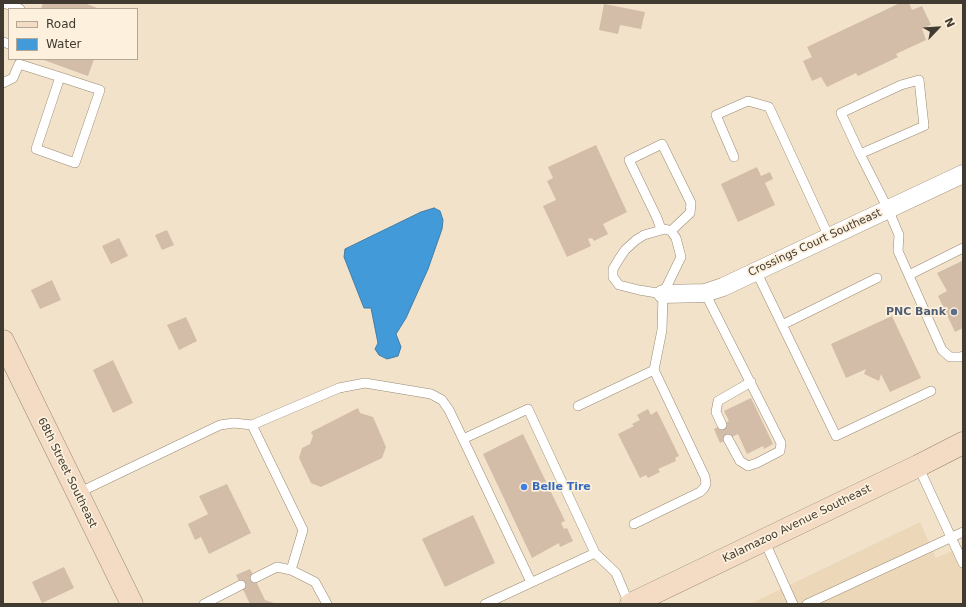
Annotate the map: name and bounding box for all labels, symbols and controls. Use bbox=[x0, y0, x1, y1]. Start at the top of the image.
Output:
legend bbox=[8, 8, 138, 60]
north arrow bbox=[918, 8, 958, 48]
text: N bbox=[941, 16, 957, 30]
text: Road bbox=[46, 17, 76, 31]
text: Water bbox=[46, 37, 81, 51]
street label: Crossings Court Southeast bbox=[746, 206, 884, 280]
place label: PNC Bank bbox=[886, 305, 946, 319]
marker: PNC Bank bbox=[949, 307, 959, 317]
street label: 68th Street Southeast bbox=[34, 416, 100, 530]
place label: Belle Tire bbox=[532, 480, 591, 494]
marker: Belle Tire bbox=[519, 482, 529, 492]
street label: Kalamazoo Avenue Southeast bbox=[721, 482, 873, 566]

